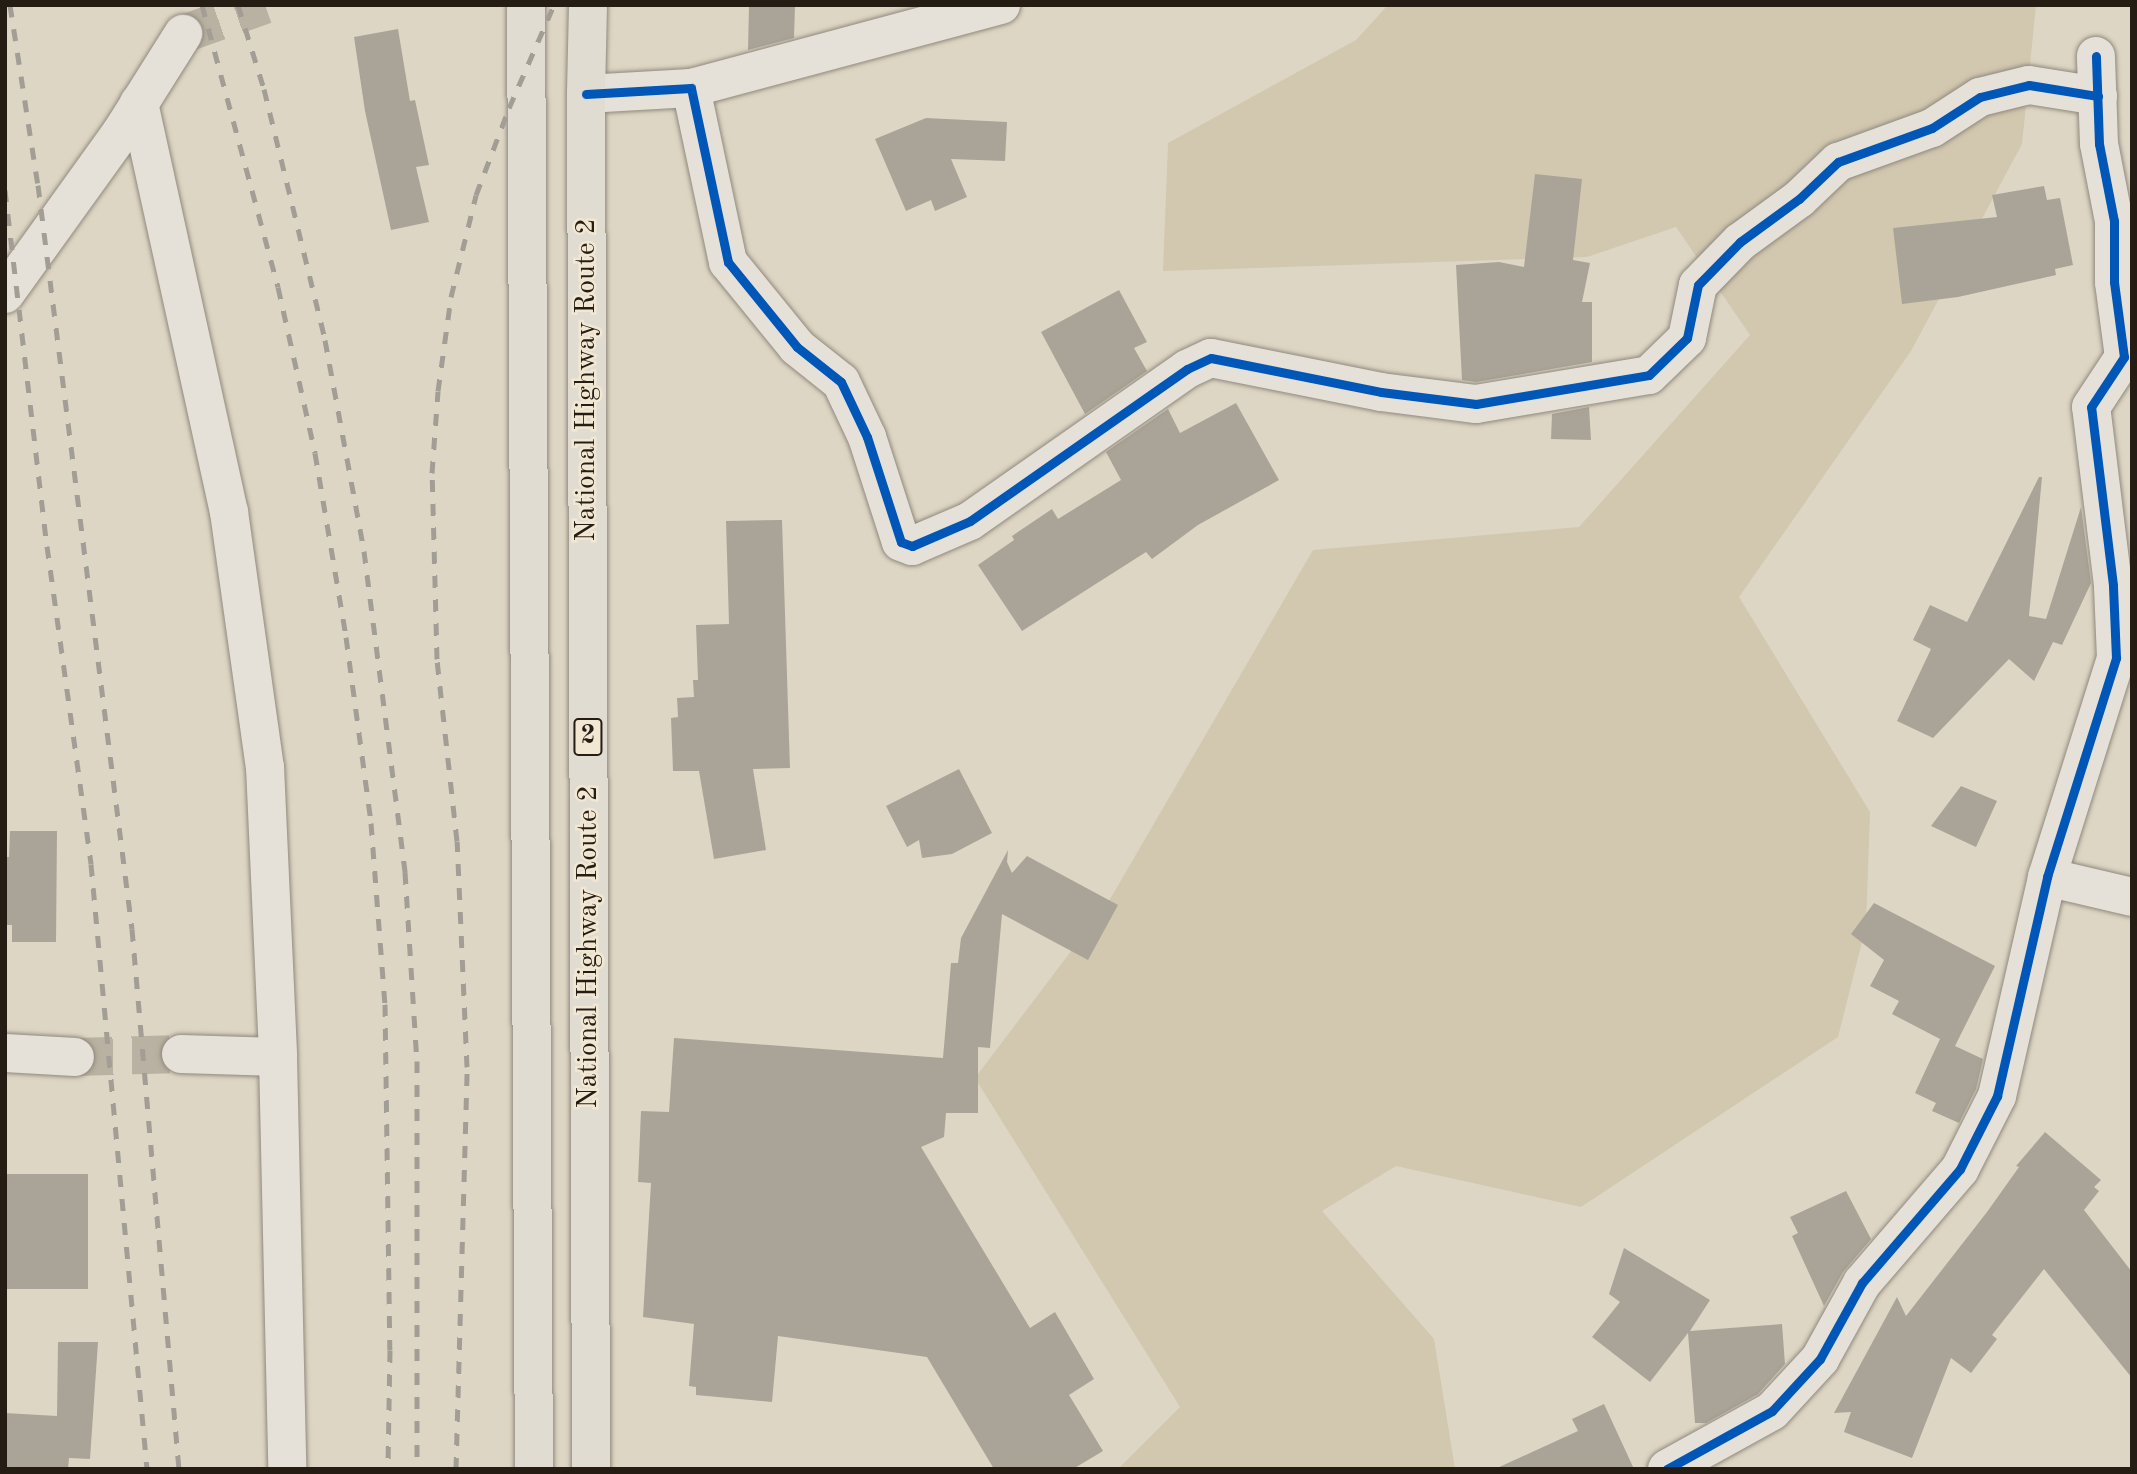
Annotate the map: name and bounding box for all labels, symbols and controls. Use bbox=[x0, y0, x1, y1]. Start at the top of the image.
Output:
street label: National Highway Route 2 bbox=[570, 218, 604, 542]
road number: 2 bbox=[572, 715, 604, 760]
street label: National Highway Route 2 bbox=[572, 785, 606, 1109]

